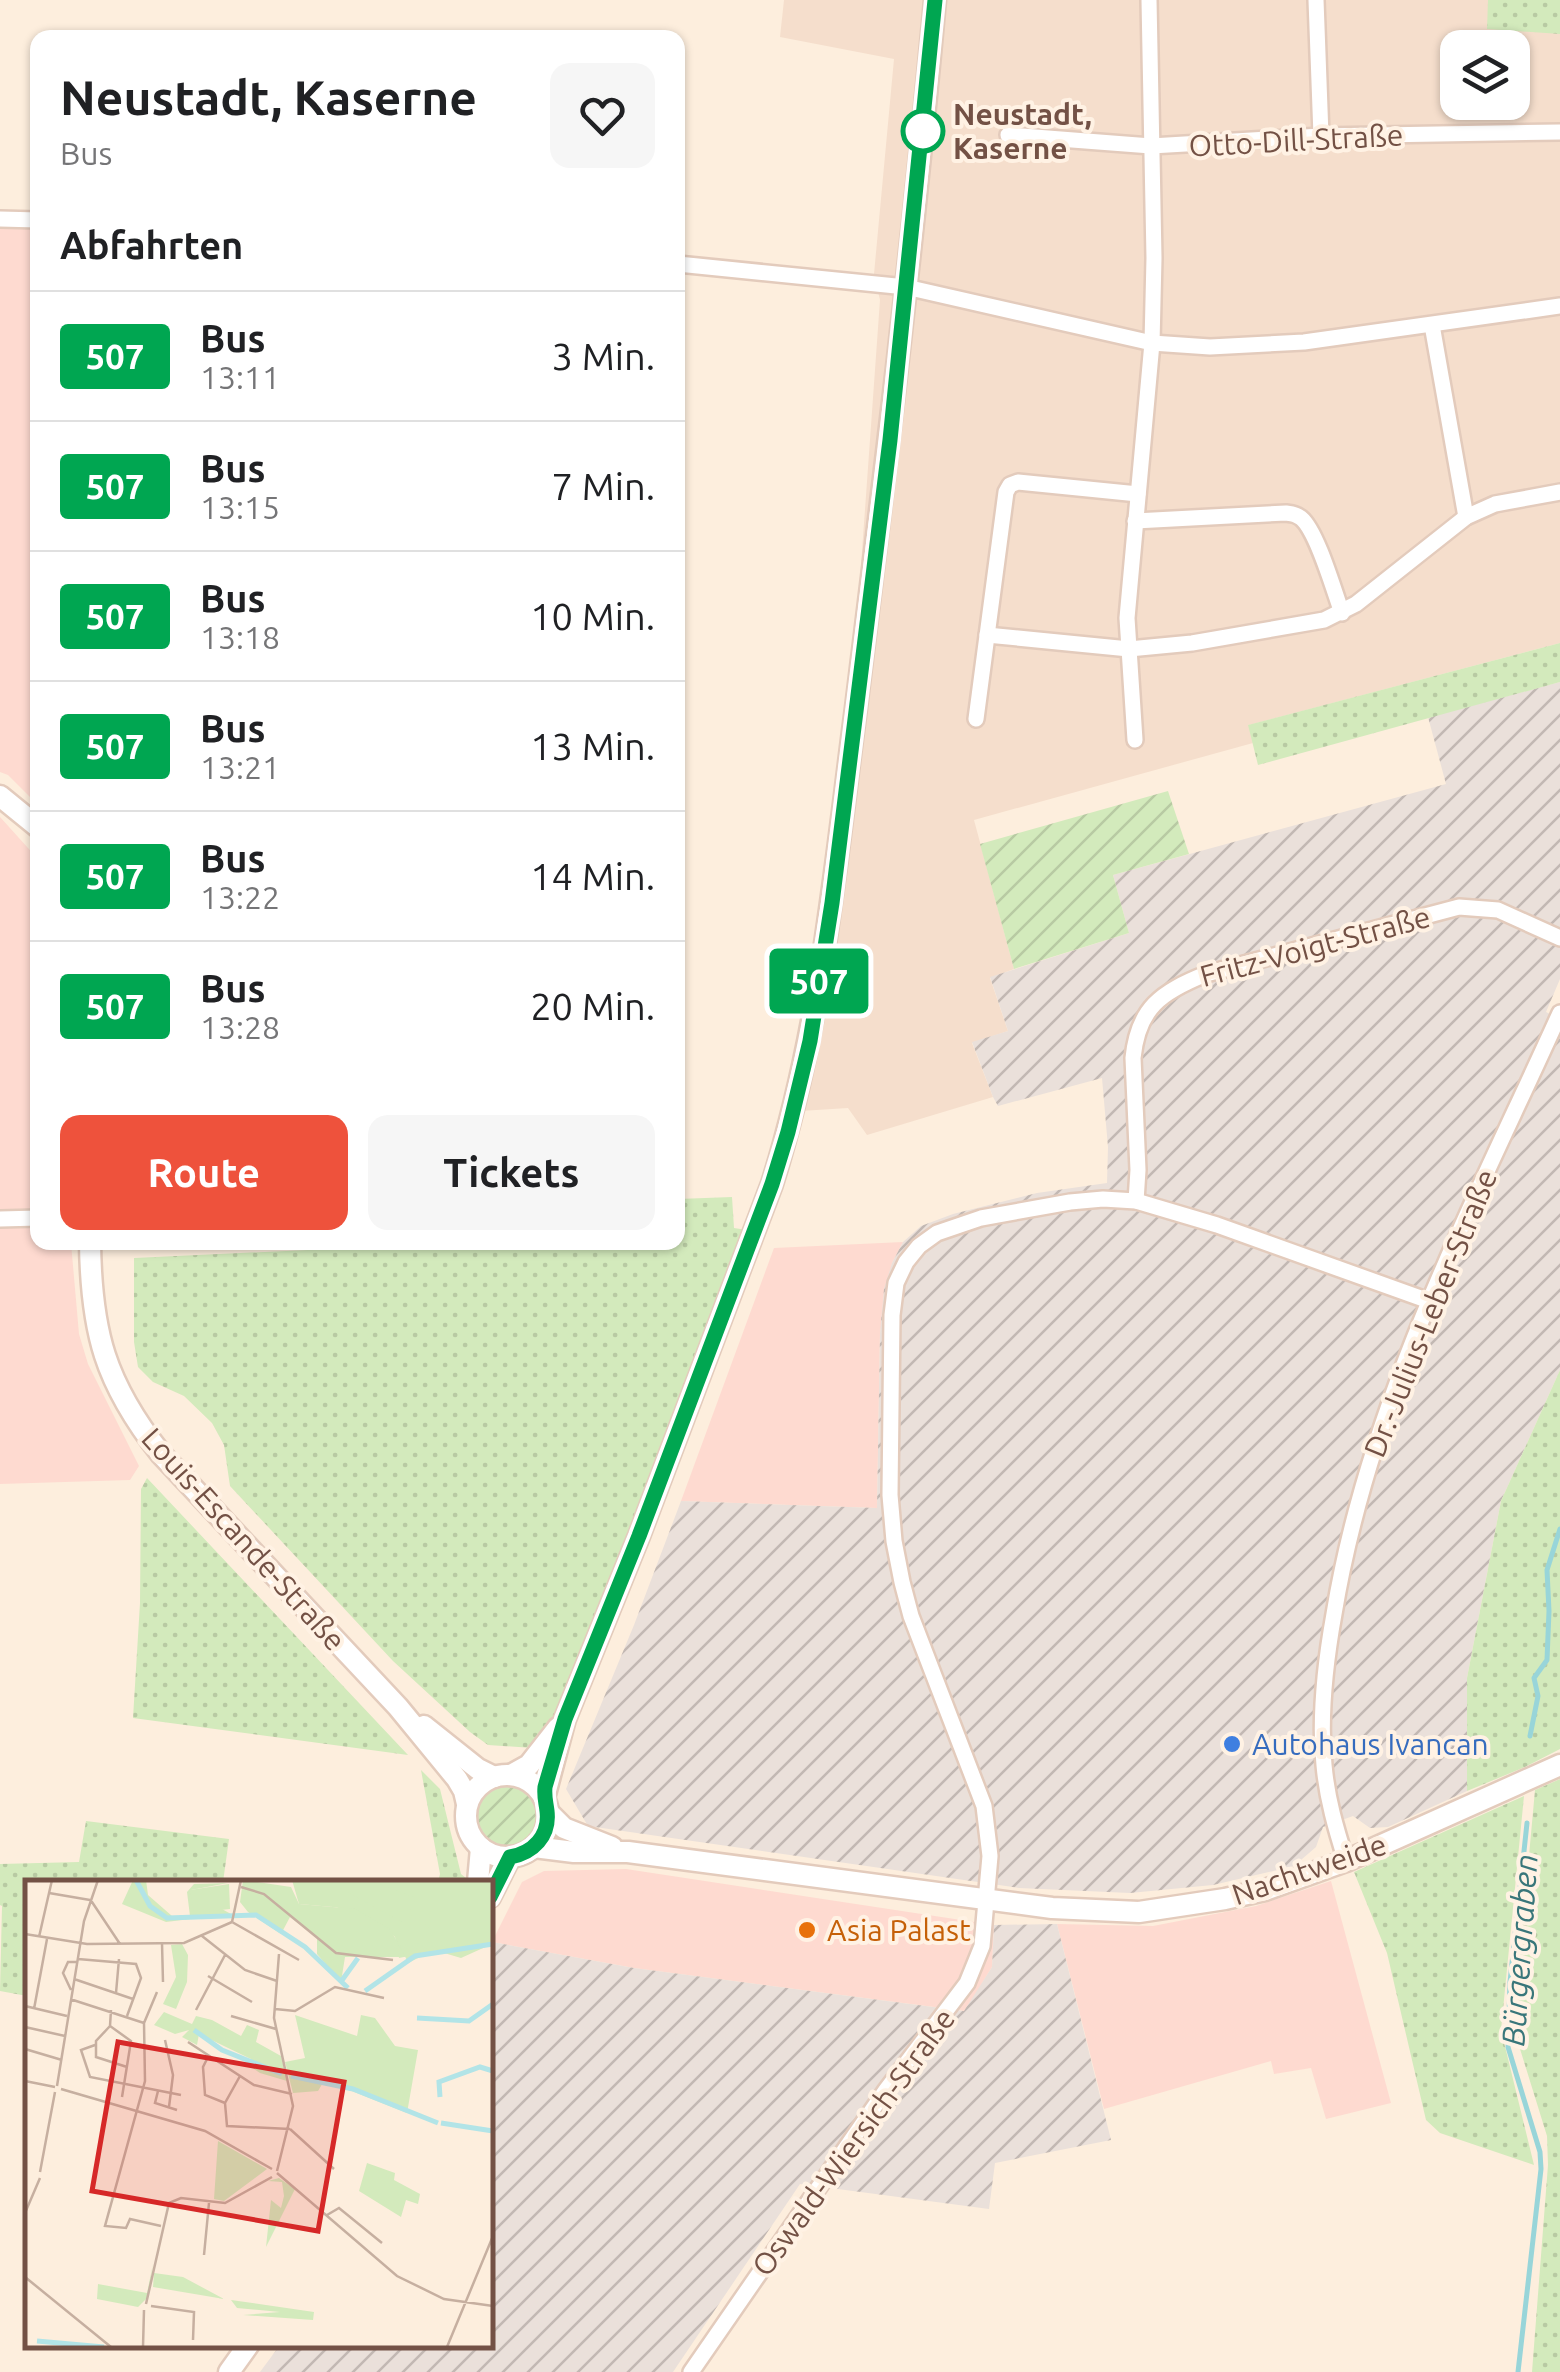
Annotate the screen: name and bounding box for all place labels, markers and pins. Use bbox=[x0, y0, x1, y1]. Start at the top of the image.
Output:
place label: Neustadt, Kaserne bbox=[953, 97, 1092, 165]
marker: Neustadt, Kaserne bbox=[902, 110, 944, 152]
place label: Autohaus Ivancan bbox=[1252, 1727, 1489, 1761]
marker: Autohaus Ivancan bbox=[1221, 1733, 1243, 1755]
place label: Asia Palast bbox=[827, 1913, 971, 1947]
marker: Asia Palast bbox=[796, 1919, 818, 1941]

